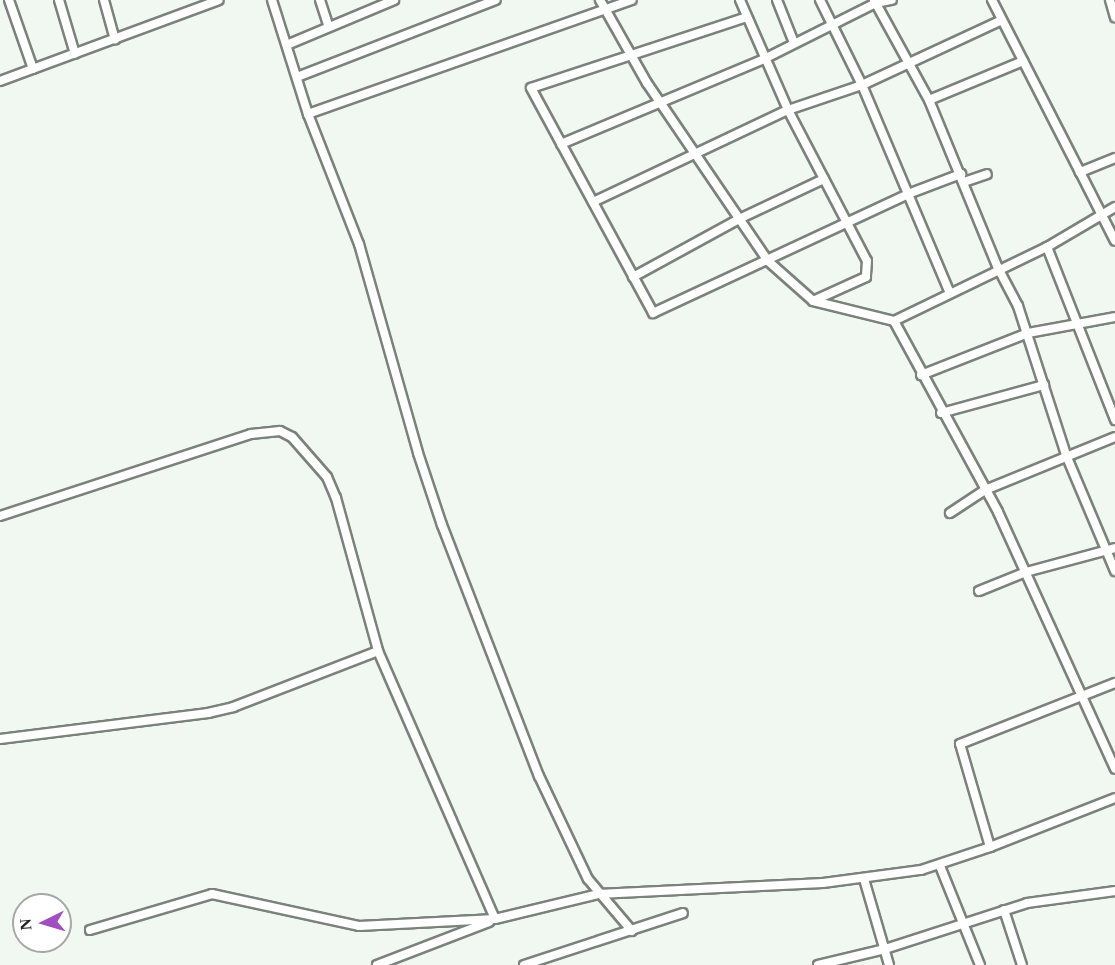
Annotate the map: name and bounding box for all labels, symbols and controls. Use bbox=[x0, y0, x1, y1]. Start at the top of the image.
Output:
north arrow bbox=[12, 893, 72, 953]
text: N bbox=[17, 918, 35, 931]

